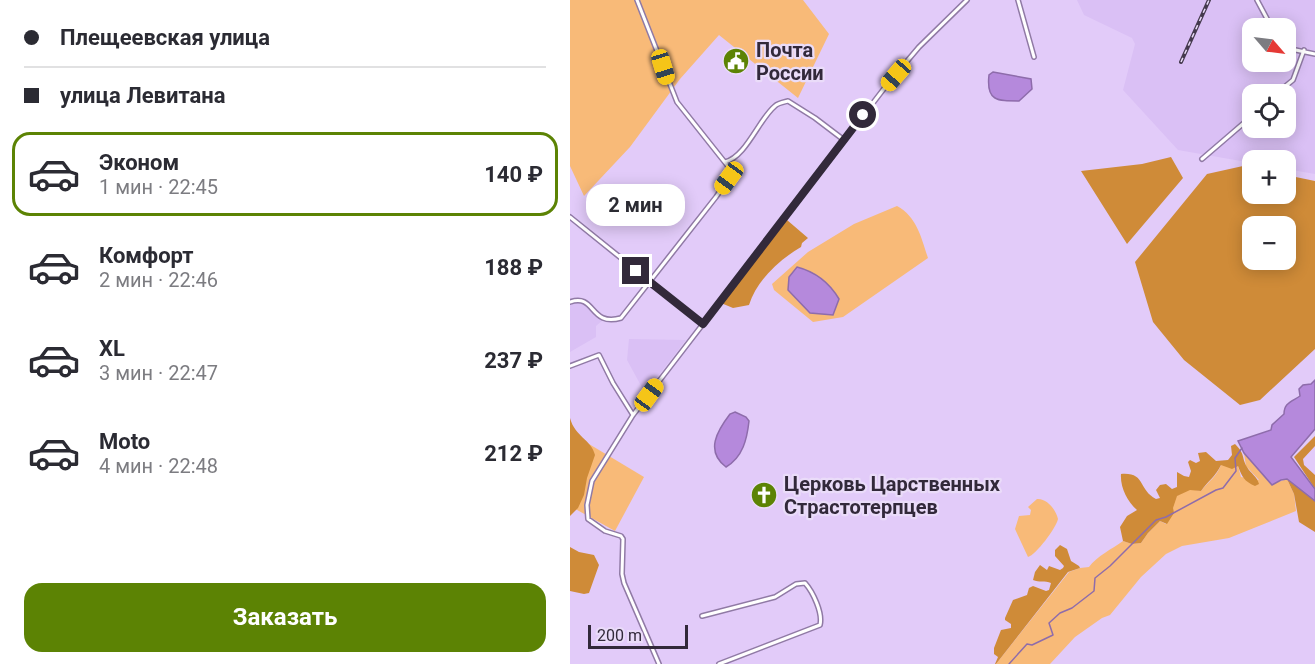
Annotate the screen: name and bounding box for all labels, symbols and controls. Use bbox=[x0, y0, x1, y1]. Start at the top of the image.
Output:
north arrow bbox=[1242, 18, 1296, 72]
map controls bbox=[1242, 18, 1296, 270]
text: Плещеевская улица bbox=[60, 25, 270, 50]
place label: Почта России bbox=[756, 38, 824, 85]
public building icon: Почта России bbox=[721, 46, 751, 76]
car bbox=[649, 47, 677, 87]
car bbox=[877, 56, 915, 94]
text: улица Левитана bbox=[60, 83, 226, 108]
button: locate bbox=[1242, 84, 1296, 138]
route start bbox=[849, 101, 876, 128]
icon: car bbox=[27, 147, 81, 201]
text: Эконом bbox=[99, 150, 179, 175]
button: + bbox=[1242, 150, 1296, 204]
car bbox=[711, 158, 747, 198]
text: 140 ₽ bbox=[484, 162, 543, 187]
text: 1 мин · 22:45 bbox=[99, 175, 218, 199]
callout: 2 мин bbox=[586, 184, 686, 226]
text: 2 мин bbox=[608, 193, 663, 217]
button: − bbox=[1242, 216, 1296, 270]
icon: car bbox=[27, 240, 81, 294]
text: Комфорт bbox=[99, 243, 194, 268]
text: 188 ₽ bbox=[484, 255, 543, 280]
route end bbox=[622, 257, 649, 284]
text: 2 мин · 22:46 bbox=[99, 268, 218, 292]
icon: car bbox=[27, 333, 81, 387]
text: XL bbox=[99, 336, 125, 361]
text: 237 ₽ bbox=[484, 348, 543, 373]
text: 3 мин · 22:47 bbox=[99, 361, 218, 385]
car bbox=[631, 375, 667, 415]
icon: car bbox=[27, 426, 81, 480]
text: Moto bbox=[99, 429, 150, 454]
text: 212 ₽ bbox=[484, 441, 543, 466]
text: 4 мин · 22:48 bbox=[99, 454, 218, 478]
place label: Церковь Царственных Страстотерпцев bbox=[784, 472, 1001, 519]
church icon: Церковь Царственных Страстотерпцев bbox=[749, 480, 779, 510]
button: Заказать bbox=[24, 583, 546, 652]
scale bar bbox=[588, 622, 688, 650]
text: 200 m bbox=[597, 626, 642, 645]

